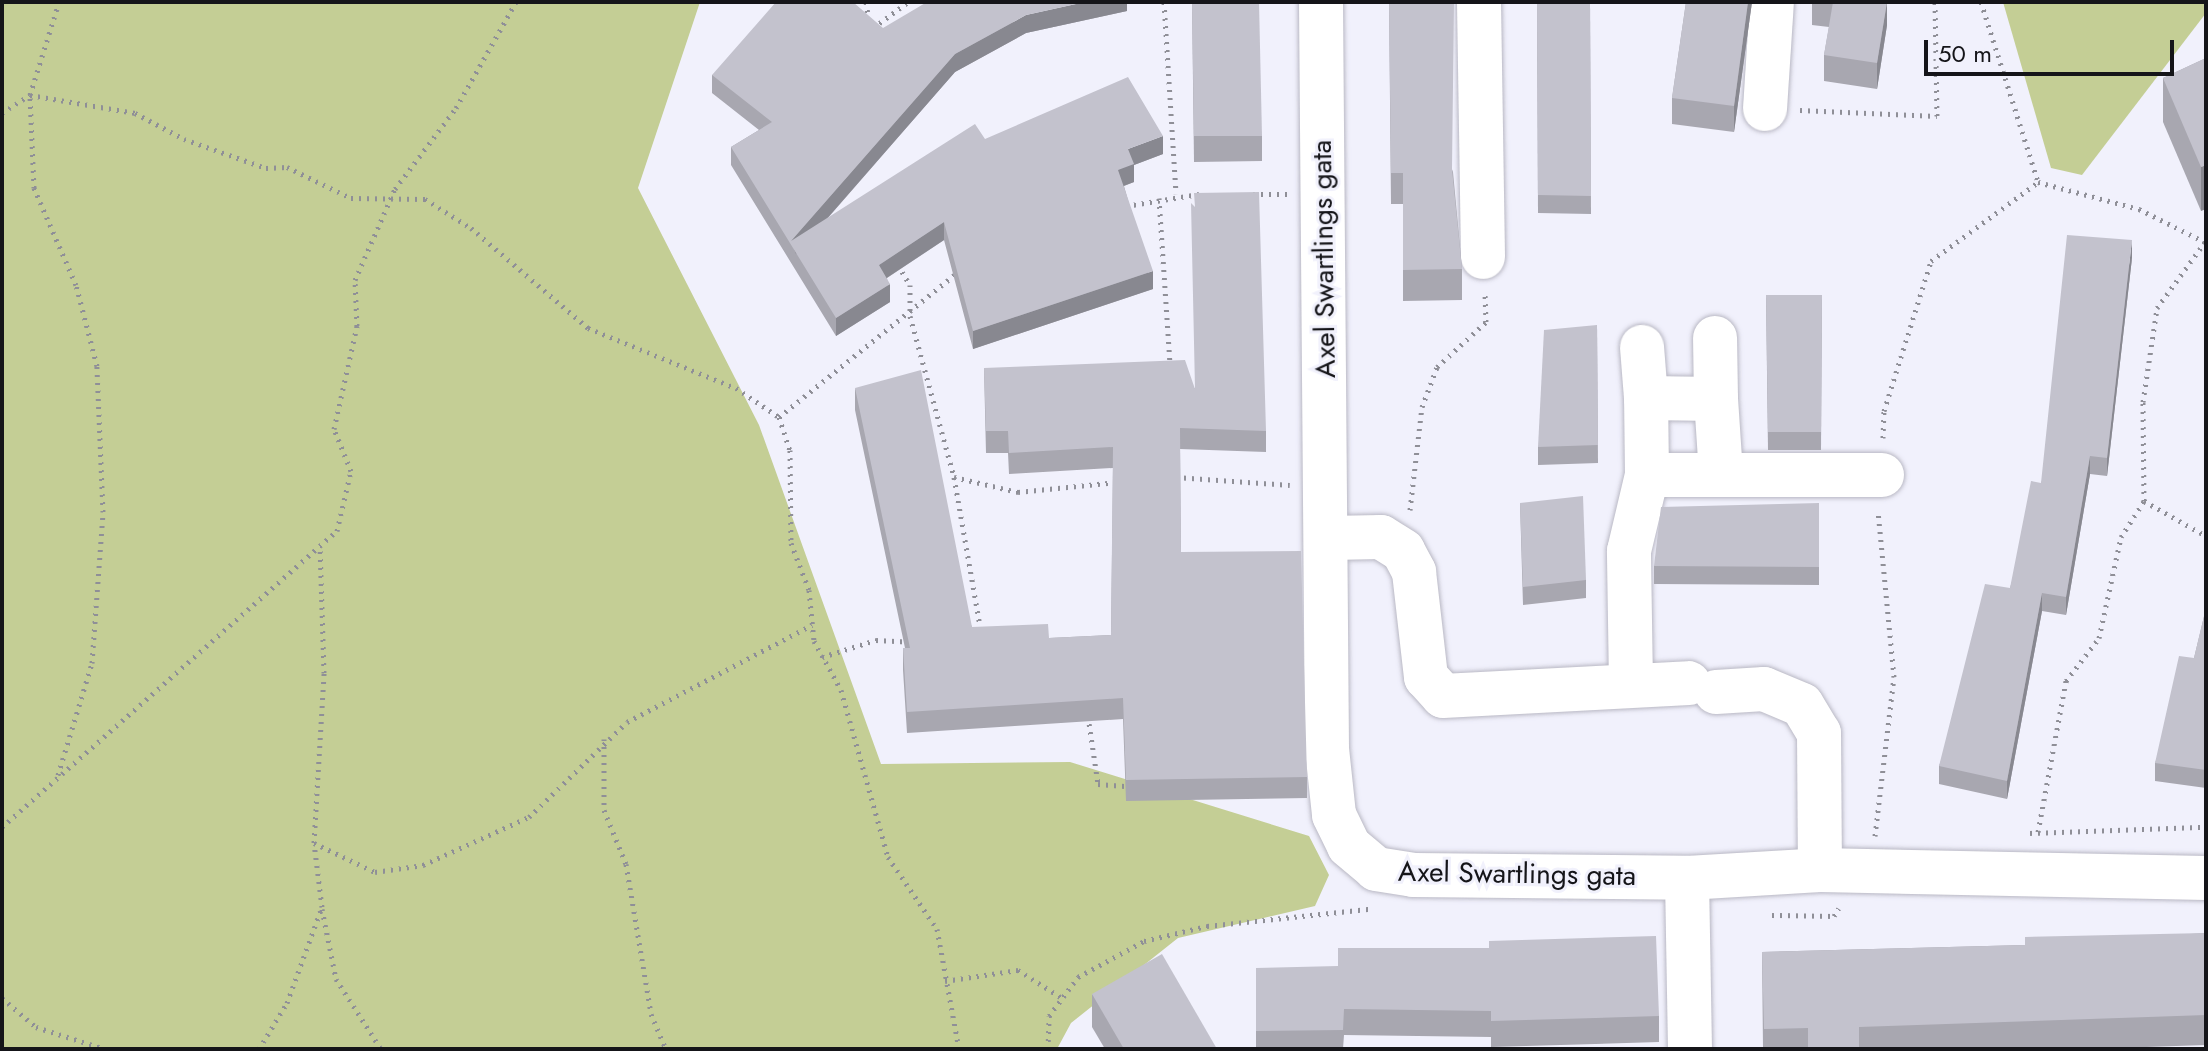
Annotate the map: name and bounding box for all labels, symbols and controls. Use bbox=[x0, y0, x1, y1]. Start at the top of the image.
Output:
scale bar bbox=[1928, 24, 2178, 74]
text: 50 m bbox=[1938, 36, 1992, 71]
street label: Axel Swartlings gata bbox=[1305, 140, 1343, 378]
street label: Axel Swartlings gata bbox=[1398, 855, 1636, 893]

